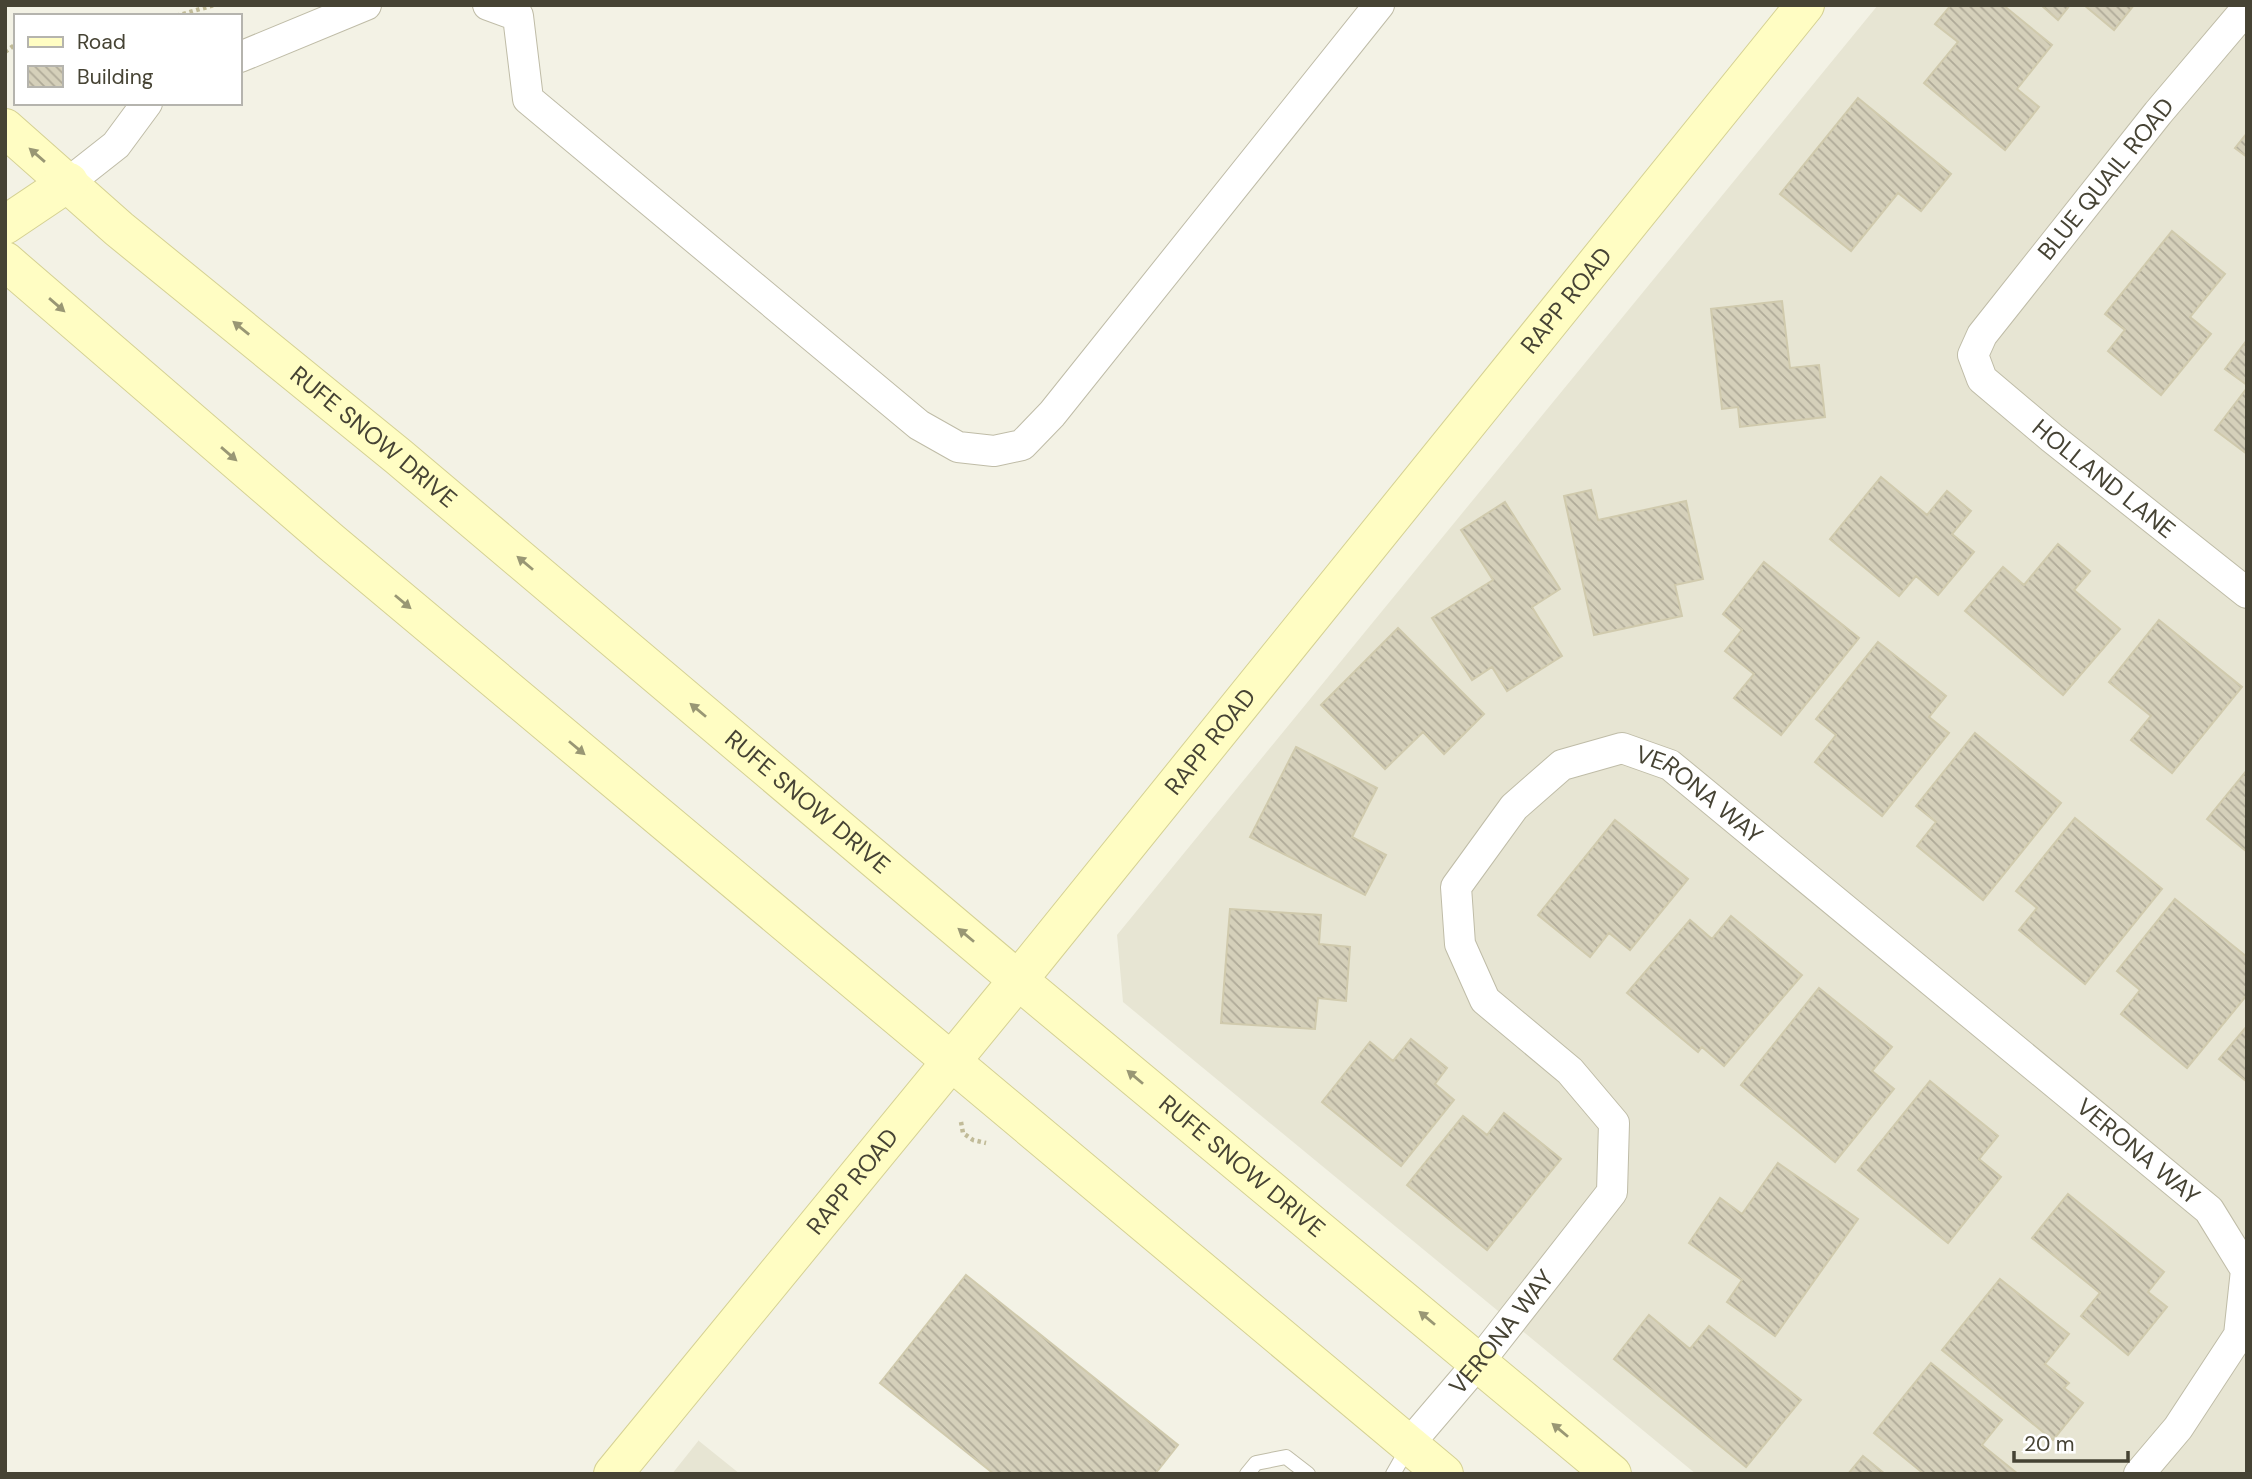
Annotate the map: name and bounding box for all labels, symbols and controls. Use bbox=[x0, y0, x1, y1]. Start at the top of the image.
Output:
legend bbox=[14, 14, 242, 105]
text: Road bbox=[77, 28, 126, 56]
text: Building bbox=[77, 63, 154, 91]
street label: BLUE QUAIL ROAD bbox=[2031, 91, 2181, 266]
one-way arrow bbox=[28, 147, 46, 163]
street label: RAPP ROAD bbox=[1514, 240, 1618, 360]
one-way arrow bbox=[48, 297, 66, 313]
one-way arrow bbox=[232, 321, 249, 336]
street label: RUFE SNOW DRIVE bbox=[284, 359, 464, 514]
street label: HOLLAND LANE bbox=[2026, 412, 2182, 545]
one-way arrow bbox=[221, 446, 238, 461]
one-way arrow bbox=[516, 556, 533, 571]
one-way arrow bbox=[393, 594, 411, 609]
street label: RAPP ROAD bbox=[1158, 682, 1262, 801]
one-way arrow bbox=[690, 702, 708, 717]
street label: RUFE SNOW DRIVE bbox=[719, 723, 897, 880]
street label: VERONA WAY bbox=[1632, 738, 1769, 850]
one-way arrow bbox=[568, 740, 586, 755]
one-way arrow bbox=[957, 928, 974, 943]
one-way arrow bbox=[1127, 1070, 1144, 1085]
street label: RUFE SNOW DRIVE bbox=[1153, 1088, 1332, 1244]
street label: VERONA WAY bbox=[2070, 1091, 2207, 1211]
street label: RAPP ROAD bbox=[800, 1122, 905, 1241]
street label: VERONA WAY bbox=[1442, 1263, 1560, 1401]
one-way arrow bbox=[1418, 1311, 1435, 1326]
scale bar bbox=[2014, 1420, 2128, 1464]
one-way arrow bbox=[1551, 1423, 1568, 1438]
text: 20 m bbox=[2024, 1430, 2075, 1458]

